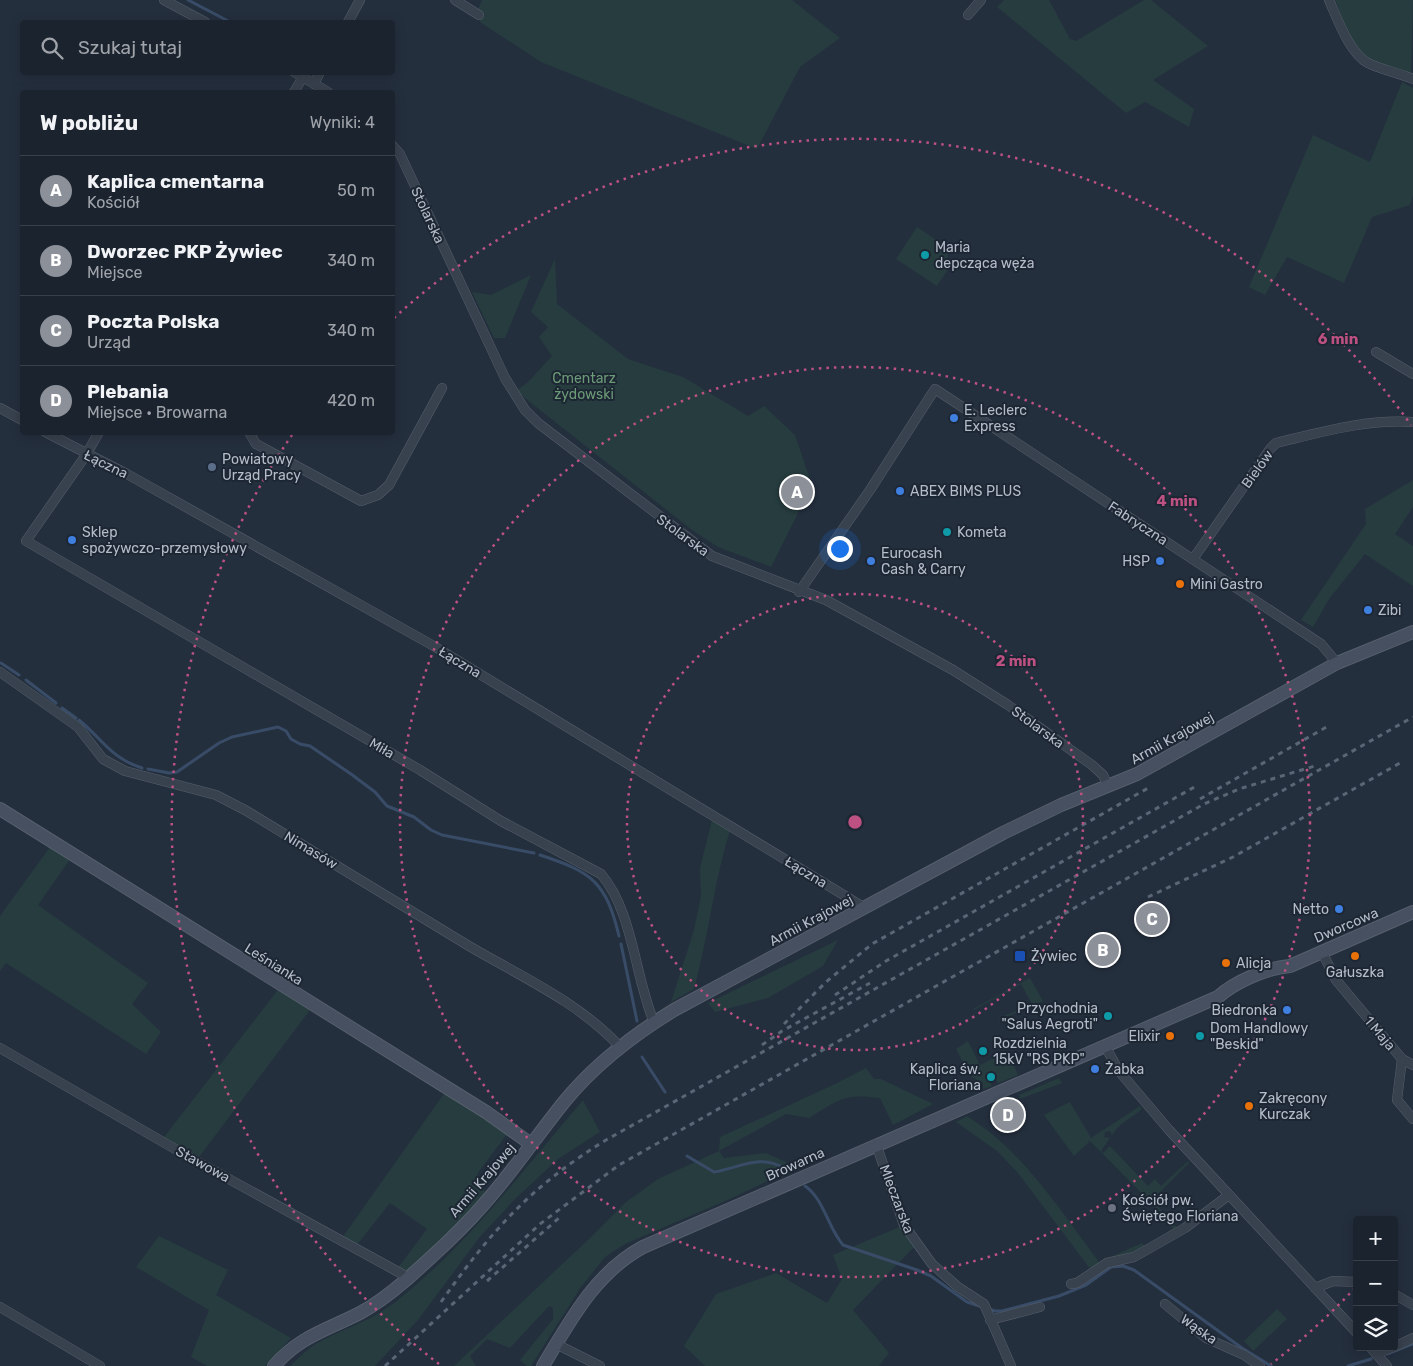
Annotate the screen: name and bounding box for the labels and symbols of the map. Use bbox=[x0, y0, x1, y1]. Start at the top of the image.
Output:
street label: Stolarska bbox=[407, 184, 448, 246]
place label: Maria depcząca węża bbox=[935, 239, 1034, 272]
marker: Maria depcząca węża bbox=[919, 249, 931, 261]
text: 6 min bbox=[1318, 330, 1358, 348]
park label: Cmentarz żydowski bbox=[552, 370, 616, 403]
place label: E. Leclerc Express bbox=[964, 402, 1027, 435]
marker: E. Leclerc Express bbox=[948, 412, 960, 424]
street label: Łączna bbox=[81, 447, 131, 482]
street label: Bielów bbox=[1238, 447, 1277, 492]
place label: Powiatowy Urząd Pracy bbox=[222, 451, 301, 484]
marker: Powiatowy Urząd Pracy bbox=[206, 461, 218, 473]
pin: A bbox=[781, 473, 813, 511]
place label: ABEX BIMS PLUS bbox=[910, 483, 1021, 500]
marker: ABEX BIMS PLUS bbox=[894, 485, 906, 497]
text: 4 min bbox=[1156, 492, 1198, 510]
street label: Fabryczna bbox=[1105, 498, 1171, 549]
street label: Stolarska bbox=[653, 511, 712, 560]
place label: Sklep spożywczo-przemysłowy bbox=[82, 524, 247, 557]
place label: Kometa bbox=[957, 524, 1006, 541]
marker: Kometa bbox=[941, 526, 953, 538]
marker: Sklep spożywczo-przemysłowy bbox=[66, 534, 78, 546]
your location bbox=[827, 536, 853, 562]
place label: Eurocash Cash & Carry bbox=[881, 545, 966, 578]
place label: HSP bbox=[1122, 553, 1150, 570]
marker: Eurocash Cash & Carry bbox=[865, 555, 877, 567]
marker: HSP bbox=[1154, 555, 1166, 567]
place label: Mini Gastro bbox=[1190, 576, 1263, 593]
marker: Mini Gastro bbox=[1174, 578, 1186, 590]
place label: Zibi bbox=[1378, 602, 1402, 619]
marker: Zibi bbox=[1362, 604, 1374, 616]
street label: Łączna bbox=[435, 643, 484, 682]
text: 2 min bbox=[996, 652, 1036, 670]
street label: Stolarska bbox=[1008, 703, 1067, 752]
street label: Armii Krajowej bbox=[1128, 709, 1217, 768]
street label: Miła bbox=[366, 735, 397, 762]
centre of rings bbox=[846, 813, 864, 831]
street label: Nimasów bbox=[281, 828, 341, 873]
street label: Łączna bbox=[781, 853, 830, 892]
street label: Armii Krajowej bbox=[766, 891, 856, 950]
pin: C bbox=[1136, 900, 1168, 938]
place label: Netto bbox=[1292, 901, 1329, 918]
marker: Netto bbox=[1333, 903, 1345, 915]
street label: Dworcowa bbox=[1311, 904, 1381, 947]
pin: B bbox=[1087, 931, 1119, 969]
street label: Leśnianka bbox=[241, 940, 306, 989]
place label: Żywiec bbox=[1031, 948, 1077, 965]
marker: Żywiec bbox=[1013, 949, 1027, 963]
marker: Gałuszka bbox=[1349, 950, 1361, 962]
place label: Alicja bbox=[1236, 955, 1271, 972]
marker: Alicja bbox=[1220, 957, 1232, 969]
place label: Gałuszka bbox=[1326, 964, 1384, 981]
place label: Przychodnia "Salus Aegroti" bbox=[1002, 1000, 1098, 1033]
place label: Biedronka bbox=[1212, 1002, 1277, 1019]
marker: Biedronka bbox=[1281, 1004, 1293, 1016]
marker: Przychodnia "Salus Aegroti" bbox=[1102, 1010, 1114, 1022]
street label: 1 Maja bbox=[1360, 1013, 1399, 1054]
place label: Dom Handlowy "Beskid" bbox=[1210, 1020, 1309, 1053]
place label: Elixir bbox=[1128, 1028, 1161, 1045]
marker: Elixir bbox=[1164, 1030, 1176, 1042]
marker: Dom Handlowy "Beskid" bbox=[1194, 1030, 1206, 1042]
place label: Rozdzielnia 15kV "RS PKP" bbox=[993, 1035, 1085, 1068]
marker: Rozdzielnia 15kV "RS PKP" bbox=[977, 1045, 989, 1057]
place label: Kaplica św. Floriana bbox=[910, 1061, 981, 1094]
place label: Żabka bbox=[1105, 1061, 1144, 1078]
marker: Żabka bbox=[1089, 1063, 1101, 1075]
marker: Kaplica św. Floriana bbox=[985, 1071, 997, 1083]
place label: Zakręcony Kurczak bbox=[1259, 1090, 1327, 1123]
pin: D bbox=[992, 1096, 1024, 1134]
marker: Zakręcony Kurczak bbox=[1243, 1100, 1255, 1112]
street label: Armii Krajowej bbox=[446, 1140, 519, 1221]
street label: Stawowa bbox=[173, 1143, 233, 1186]
street label: Browarna bbox=[763, 1144, 827, 1185]
street label: Mleczarska bbox=[876, 1162, 917, 1236]
place label: Kościół pw. Świętego Floriana bbox=[1122, 1192, 1239, 1225]
marker: Kościół pw. Świętego Floriana bbox=[1106, 1202, 1118, 1214]
street label: Wąska bbox=[1177, 1311, 1220, 1348]

